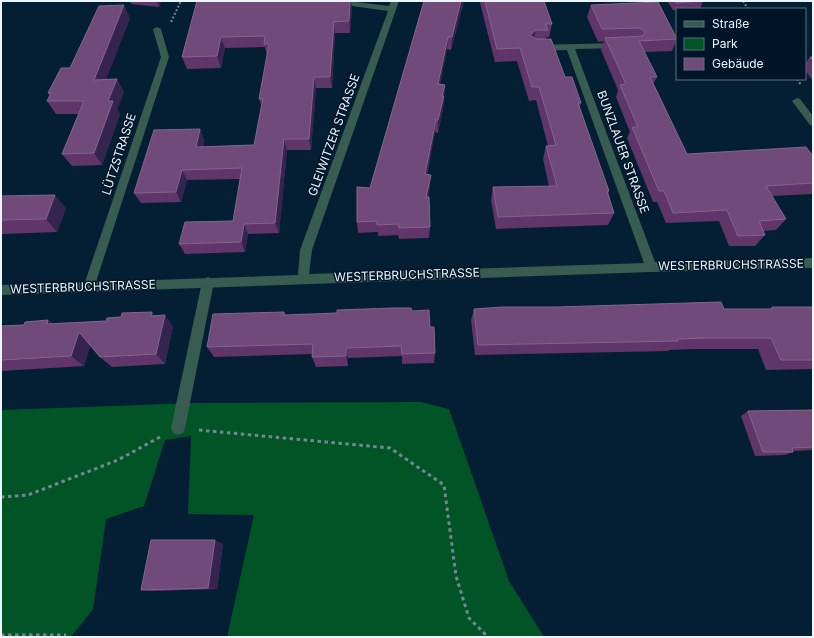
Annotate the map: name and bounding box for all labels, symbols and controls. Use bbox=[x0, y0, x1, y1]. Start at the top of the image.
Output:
legend bbox=[676, 8, 806, 80]
text: Straße bbox=[712, 16, 749, 31]
text: Park bbox=[712, 36, 738, 51]
text: Gebäude bbox=[712, 56, 764, 71]
street label: GLEIWITZER STRASSE bbox=[304, 72, 363, 198]
street label: BUNZLAUER STRASSE bbox=[594, 88, 653, 215]
street label: LÜTZSTRASSE bbox=[98, 111, 139, 197]
street label: WESTERBRUCHSTRASSE bbox=[658, 256, 804, 273]
street label: WESTERBRUCHSTRASSE bbox=[334, 264, 480, 285]
street label: WESTERBRUCHSTRASSE bbox=[10, 276, 156, 297]

